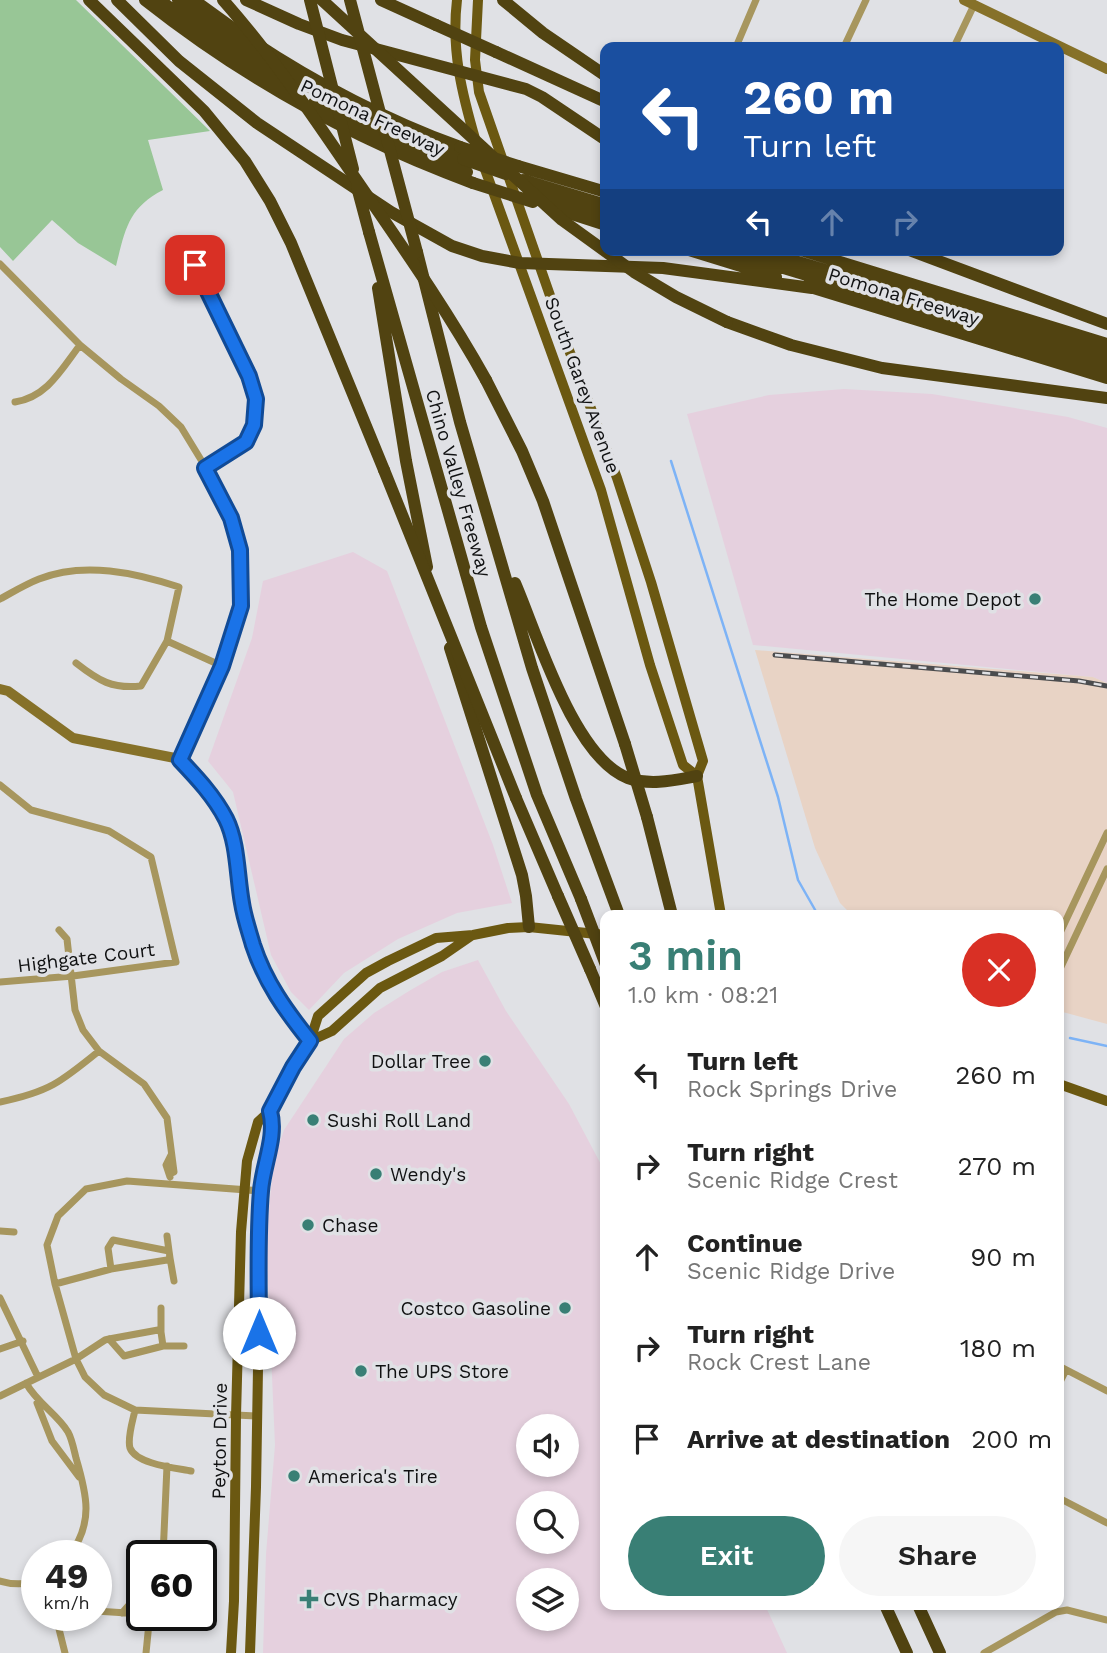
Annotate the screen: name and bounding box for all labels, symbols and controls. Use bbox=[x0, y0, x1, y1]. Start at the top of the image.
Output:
text: 260 m bbox=[743, 68, 894, 126]
icon: left bbox=[628, 70, 719, 161]
street label: Pomona Freeway bbox=[297, 74, 449, 161]
text: Turn left bbox=[743, 127, 876, 165]
icon: left bbox=[740, 203, 778, 241]
icon: ahead bbox=[813, 203, 851, 241]
icon: right bbox=[886, 203, 924, 241]
pin bbox=[165, 235, 225, 295]
icon: arrive bbox=[176, 246, 214, 284]
street label: Pomona Freeway bbox=[826, 263, 982, 330]
street label: South Garey Avenue bbox=[540, 294, 625, 477]
street label: Chino Valley Freeway bbox=[421, 387, 496, 580]
place label: The Home Depot bbox=[864, 588, 1021, 611]
marker: The Home Depot bbox=[1027, 591, 1043, 607]
text: 3 min bbox=[628, 931, 743, 980]
button: close bbox=[962, 933, 1036, 1007]
street label: Highgate Court bbox=[16, 938, 156, 977]
text: 1.0 km · 08:21 bbox=[628, 982, 778, 1009]
text: Turn left bbox=[687, 1046, 798, 1076]
place label: Dollar Tree bbox=[371, 1050, 471, 1073]
marker: Dollar Tree bbox=[477, 1053, 493, 1069]
icon: left bbox=[628, 1056, 666, 1094]
text: 260 m bbox=[955, 1060, 1036, 1090]
text: Rock Springs Drive bbox=[687, 1076, 897, 1103]
place label: Sushi Roll Land bbox=[327, 1109, 471, 1132]
marker: Sushi Roll Land bbox=[305, 1112, 321, 1128]
text: Turn right bbox=[687, 1137, 814, 1167]
icon: right bbox=[628, 1147, 666, 1185]
text: 270 m bbox=[957, 1151, 1036, 1181]
place label: Wendy's bbox=[390, 1163, 466, 1186]
marker: Wendy's bbox=[368, 1166, 384, 1182]
text: Scenic Ridge Crest bbox=[687, 1167, 898, 1194]
place label: Chase bbox=[322, 1214, 379, 1237]
marker: Chase bbox=[300, 1217, 316, 1233]
text: Continue bbox=[687, 1228, 803, 1258]
icon: ahead bbox=[628, 1238, 666, 1276]
text: 90 m bbox=[970, 1242, 1036, 1272]
text: Scenic Ridge Drive bbox=[687, 1258, 895, 1285]
position arrow bbox=[222, 1296, 296, 1370]
place label: Costco Gasoline bbox=[401, 1297, 551, 1320]
marker: Costco Gasoline bbox=[557, 1300, 573, 1316]
text: Turn right bbox=[687, 1319, 814, 1349]
icon: right bbox=[628, 1329, 666, 1367]
text: 180 m bbox=[960, 1333, 1036, 1363]
text: Rock Crest Lane bbox=[687, 1349, 871, 1376]
place label: The UPS Store bbox=[375, 1360, 509, 1383]
marker: The UPS Store bbox=[353, 1363, 369, 1379]
street label: Peyton Drive bbox=[207, 1383, 232, 1499]
map controls bbox=[516, 1414, 579, 1631]
button: sound bbox=[516, 1414, 579, 1477]
icon: arrive bbox=[628, 1420, 666, 1458]
text: Arrive at destination bbox=[687, 1424, 950, 1454]
text: 200 m bbox=[971, 1424, 1052, 1454]
place label: America's Tire bbox=[308, 1465, 438, 1488]
marker: America's Tire bbox=[286, 1468, 302, 1484]
button: search bbox=[516, 1491, 579, 1554]
button: Exit bbox=[628, 1516, 825, 1596]
button: Share bbox=[839, 1516, 1036, 1596]
speed limit sign: 60 bbox=[126, 1540, 217, 1631]
text: 49 bbox=[44, 1555, 89, 1597]
button: layers bbox=[516, 1568, 579, 1631]
place label: CVS Pharmacy bbox=[323, 1588, 458, 1611]
marker: CVS Pharmacy bbox=[301, 1591, 317, 1607]
text: km/h bbox=[43, 1592, 90, 1613]

